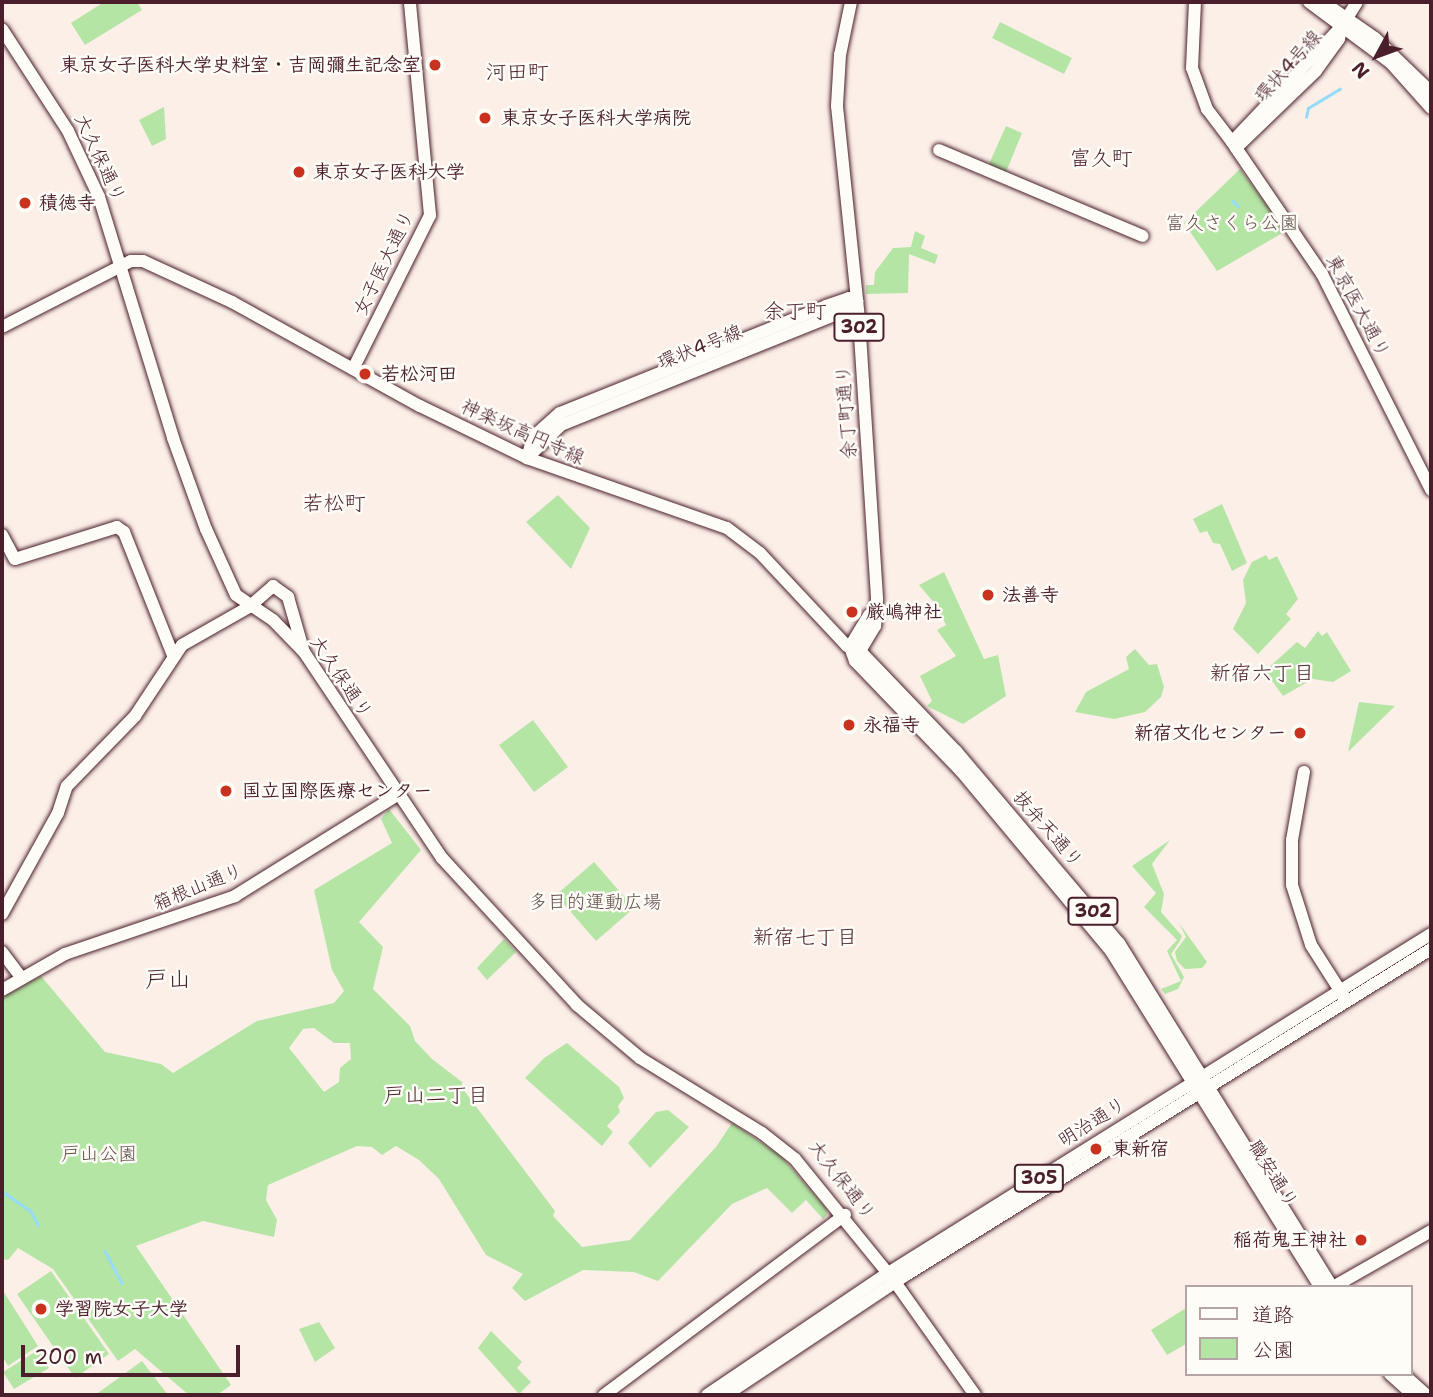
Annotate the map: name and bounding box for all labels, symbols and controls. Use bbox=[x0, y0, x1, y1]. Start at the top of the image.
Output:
north arrow bbox=[1342, 21, 1412, 91]
street label: 環状4号線 bbox=[1250, 25, 1326, 107]
place label: 東京女子医科大学史料室・吉岡彌生記念室 bbox=[60, 54, 421, 76]
text: N bbox=[1346, 56, 1375, 84]
marker: 東京女子医科大学史料室・吉岡彌生記念室 bbox=[427, 57, 443, 73]
district label: 河田町 bbox=[486, 59, 548, 85]
place label: 東京女子医科大学病院 bbox=[501, 107, 691, 129]
marker: 東京女子医科大学病院 bbox=[475, 108, 495, 128]
street label: 大久保通り bbox=[70, 110, 130, 206]
district label: 富久町 bbox=[1070, 145, 1132, 171]
place label: 東京女子医科大学 bbox=[313, 161, 465, 183]
marker: 東京女子医科大学 bbox=[291, 164, 307, 180]
place label: 積徳寺 bbox=[39, 192, 96, 214]
marker: 積徳寺 bbox=[17, 195, 33, 211]
street label: 女子医大通り bbox=[349, 207, 419, 319]
park label: 富久さくら公園 bbox=[1166, 212, 1298, 234]
street label: 東京医大通り bbox=[1321, 250, 1395, 362]
district label: 余丁町 bbox=[764, 298, 826, 324]
road number: 302 bbox=[833, 312, 885, 342]
street label: 環状4号線 bbox=[654, 320, 746, 374]
place label: 若松河田 bbox=[381, 363, 457, 385]
marker: 若松河田 bbox=[355, 364, 375, 384]
street label: 余丁町通り bbox=[831, 364, 861, 460]
street label: 神楽坂高円寺線 bbox=[458, 395, 588, 469]
district label: 若松町 bbox=[303, 490, 365, 516]
place label: 法善寺 bbox=[1002, 584, 1059, 606]
marker: 法善寺 bbox=[980, 587, 996, 603]
place label: 厳嶋神社 bbox=[866, 601, 942, 623]
marker: 厳嶋神社 bbox=[844, 604, 860, 620]
street label: 大久保通り bbox=[305, 631, 377, 723]
district label: 新宿六丁目 bbox=[1210, 660, 1314, 686]
place label: 永福寺 bbox=[863, 714, 920, 736]
marker: 永福寺 bbox=[841, 717, 857, 733]
place label: 新宿文化センター bbox=[1134, 722, 1286, 744]
marker: 新宿文化センター bbox=[1292, 725, 1308, 741]
place label: 国立国際医療センター bbox=[242, 780, 432, 802]
marker: 国立国際医療センター bbox=[216, 781, 236, 801]
street label: 抜弁天通り bbox=[1008, 786, 1088, 872]
street label: 箱根山通り bbox=[150, 859, 246, 915]
park label: 多目的運動広場 bbox=[529, 891, 661, 913]
road number: 302 bbox=[1067, 896, 1119, 926]
district label: 新宿七丁目 bbox=[753, 924, 857, 950]
district label: 戸山 bbox=[145, 965, 191, 993]
district label: 戸山二丁目 bbox=[384, 1082, 488, 1108]
street label: 明治通り bbox=[1054, 1092, 1130, 1152]
street label: 大久保通り bbox=[804, 1136, 880, 1224]
street label: 職安通り bbox=[1243, 1136, 1303, 1212]
place label: 東新宿 bbox=[1112, 1138, 1169, 1160]
marker: 東新宿 bbox=[1086, 1139, 1106, 1159]
park label: 戸山公園 bbox=[61, 1143, 137, 1165]
road number: 305 bbox=[1013, 1163, 1065, 1192]
place label: 稲荷鬼王神社 bbox=[1233, 1229, 1347, 1251]
marker: 稲荷鬼王神社 bbox=[1353, 1232, 1369, 1248]
legend bbox=[1184, 1285, 1412, 1376]
place label: 学習院女子大学 bbox=[55, 1298, 188, 1320]
marker: 学習院女子大学 bbox=[33, 1301, 49, 1317]
text: 道路 bbox=[1252, 1301, 1294, 1329]
scale bar bbox=[24, 1330, 243, 1374]
text: 公園 bbox=[1252, 1336, 1294, 1364]
text: 200 m bbox=[34, 1343, 103, 1371]

